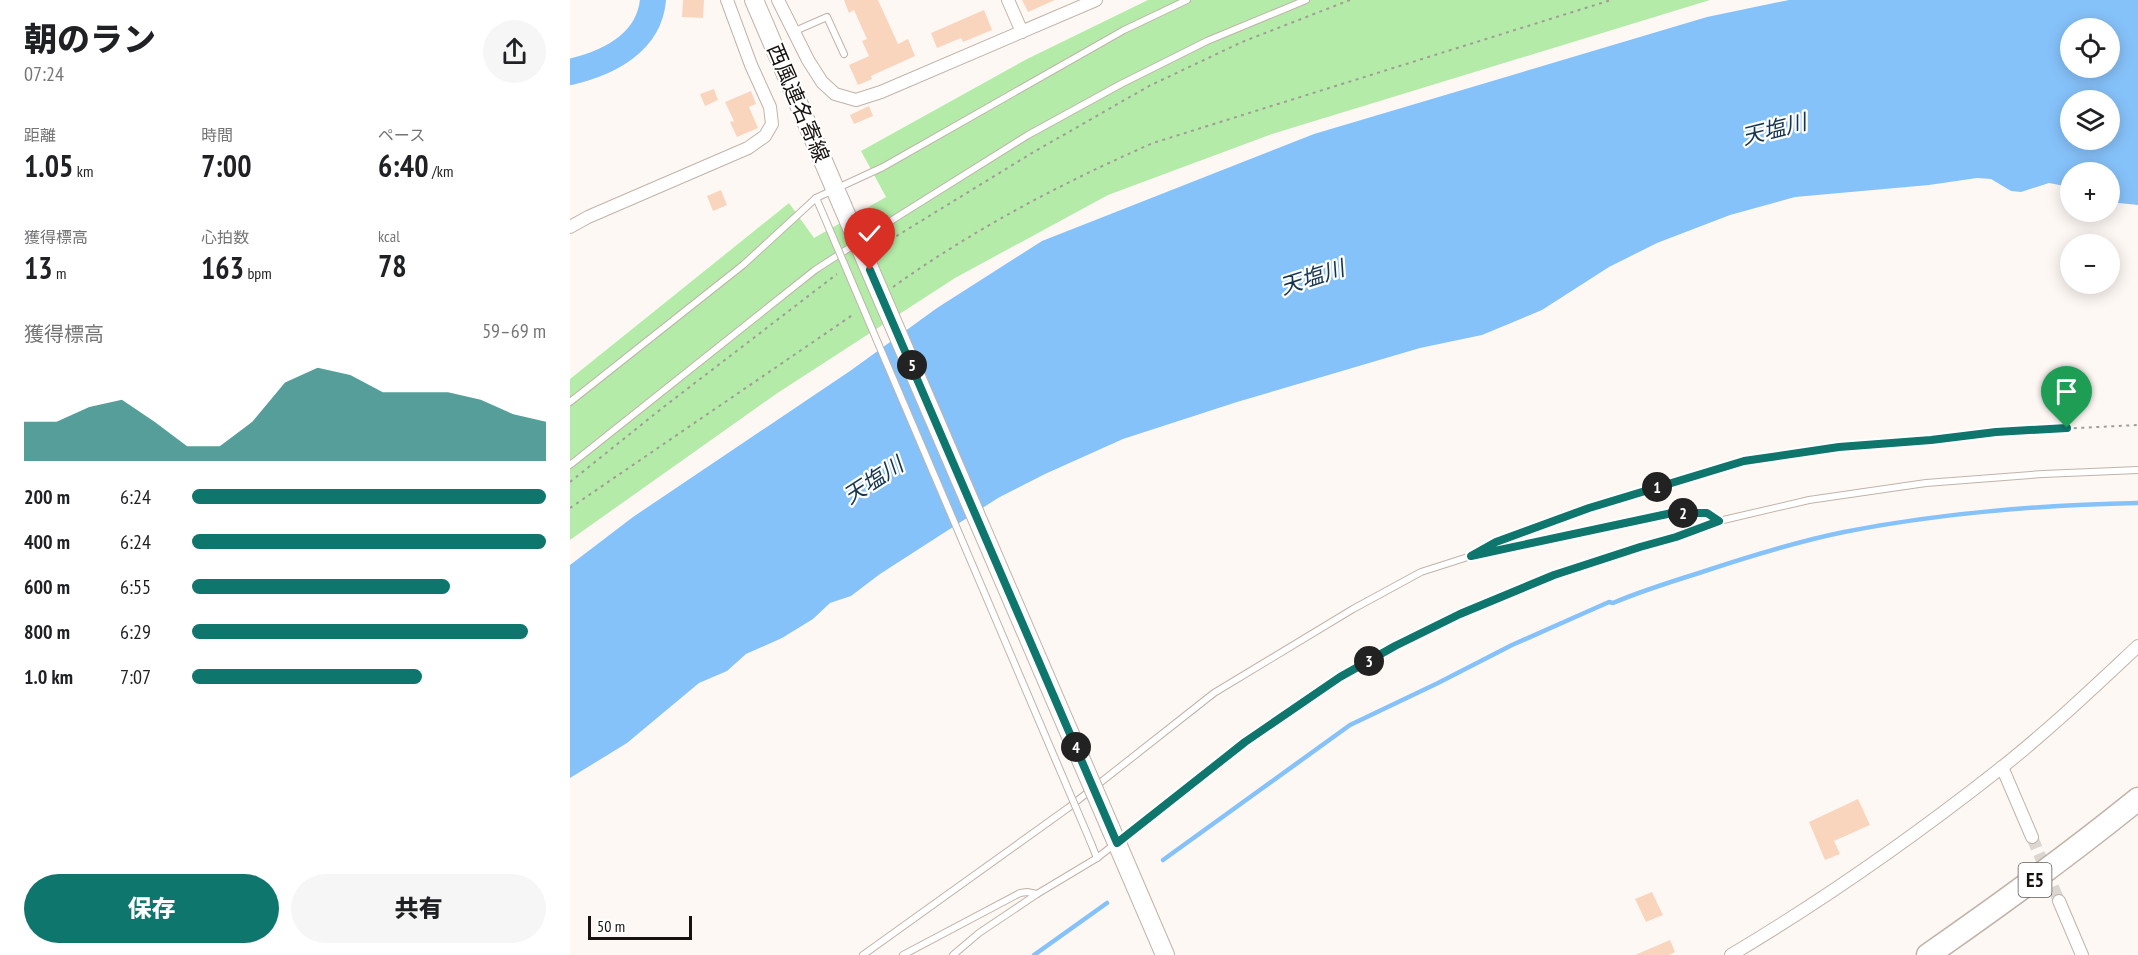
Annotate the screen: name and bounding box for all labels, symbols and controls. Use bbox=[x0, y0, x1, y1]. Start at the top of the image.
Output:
text: 朝のラン bbox=[24, 17, 156, 60]
map controls bbox=[2060, 18, 2120, 294]
button: locate bbox=[2060, 18, 2120, 78]
button: share bbox=[483, 20, 546, 83]
street label: 西風連名寄線 bbox=[761, 40, 836, 166]
text: 07:24 bbox=[24, 61, 64, 87]
button: layers bbox=[2060, 90, 2120, 150]
water label: 天塩川 bbox=[1739, 107, 1811, 151]
text: 距離 bbox=[24, 125, 56, 145]
text: 時間 bbox=[201, 125, 233, 145]
text: ペース bbox=[378, 125, 425, 145]
text: 1.05 bbox=[24, 146, 73, 185]
text: 7:00 bbox=[201, 146, 252, 185]
text: 6:40 bbox=[378, 146, 429, 185]
text: km bbox=[73, 161, 93, 181]
text: /km bbox=[429, 161, 453, 181]
button: + bbox=[2060, 162, 2120, 222]
pin bbox=[844, 208, 895, 270]
icon: check bbox=[853, 217, 886, 250]
text: kcal bbox=[378, 226, 400, 246]
text: 獲得標高 bbox=[24, 227, 88, 247]
text: 心拍数 bbox=[201, 227, 249, 247]
button: − bbox=[2060, 234, 2120, 294]
text: 78 bbox=[378, 246, 407, 285]
text: 13 bbox=[24, 248, 53, 287]
text: 163 bbox=[201, 248, 244, 287]
water label: 天塩川 bbox=[1276, 253, 1350, 301]
text: m bbox=[53, 263, 67, 283]
text: bpm bbox=[244, 263, 272, 283]
text: 59–69 m bbox=[482, 318, 546, 344]
text: 獲得標高 bbox=[24, 321, 104, 347]
pin: 5 bbox=[897, 350, 927, 380]
text: 5 bbox=[908, 355, 916, 375]
pin bbox=[2041, 366, 2092, 428]
icon: arrive bbox=[2050, 375, 2083, 408]
water label: 天塩川 bbox=[838, 449, 910, 510]
pin: 1 bbox=[1642, 472, 1672, 502]
text: 1 bbox=[1653, 477, 1661, 497]
text: 200 m bbox=[24, 484, 70, 510]
text: 6:24 bbox=[120, 484, 151, 510]
pin: 2 bbox=[1668, 498, 1698, 528]
text: 2 bbox=[1679, 503, 1687, 523]
text: 400 m bbox=[24, 529, 70, 555]
text: 6:24 bbox=[120, 529, 151, 555]
text: 600 m bbox=[24, 574, 70, 600]
text: 6:55 bbox=[120, 574, 151, 600]
text: 800 m bbox=[24, 619, 70, 645]
text: 6:29 bbox=[120, 619, 151, 645]
pin: 3 bbox=[1354, 646, 1384, 676]
text: 3 bbox=[1365, 651, 1373, 671]
text: 1.0 km bbox=[24, 664, 73, 690]
text: 7:07 bbox=[120, 664, 151, 690]
pin: 4 bbox=[1061, 732, 1091, 762]
text: 4 bbox=[1072, 737, 1080, 757]
road number: E5 bbox=[2018, 863, 2052, 897]
button: 保存 bbox=[24, 874, 279, 943]
button: 共有 bbox=[291, 874, 546, 943]
scale bar bbox=[588, 913, 692, 940]
text: 50 m bbox=[597, 916, 625, 936]

